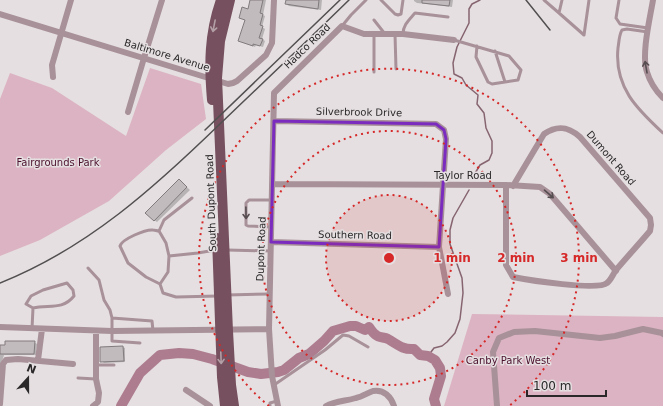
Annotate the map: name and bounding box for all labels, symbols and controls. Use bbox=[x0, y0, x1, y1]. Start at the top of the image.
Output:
one-way arrow bbox=[209, 19, 217, 32]
street label: Hadco Road bbox=[282, 21, 332, 71]
street label: Baltimore Avenue bbox=[123, 37, 211, 73]
one-way arrow bbox=[642, 61, 650, 74]
street label: Silverbrook Drive bbox=[316, 106, 402, 118]
street label: Dumont Road bbox=[584, 129, 638, 187]
street label: South Dupont Road bbox=[204, 154, 218, 252]
park label: Fairgrounds Park bbox=[16, 157, 100, 168]
street label: Taylor Road bbox=[433, 170, 492, 181]
one-way arrow bbox=[544, 190, 554, 199]
one-way arrow bbox=[242, 206, 250, 219]
street label: Dupont Road bbox=[254, 216, 268, 282]
street label: Southern Road bbox=[318, 229, 392, 241]
centre of rings bbox=[382, 251, 396, 265]
text: 1 min bbox=[433, 251, 471, 265]
text: 2 min bbox=[497, 251, 535, 265]
text: 3 min bbox=[560, 251, 598, 265]
one-way arrow bbox=[217, 351, 225, 364]
park label: Canby Park West bbox=[466, 355, 550, 366]
north arrow bbox=[8, 358, 48, 398]
text: N bbox=[25, 361, 38, 377]
scale bar bbox=[527, 372, 606, 398]
text: 100 m bbox=[533, 379, 571, 393]

